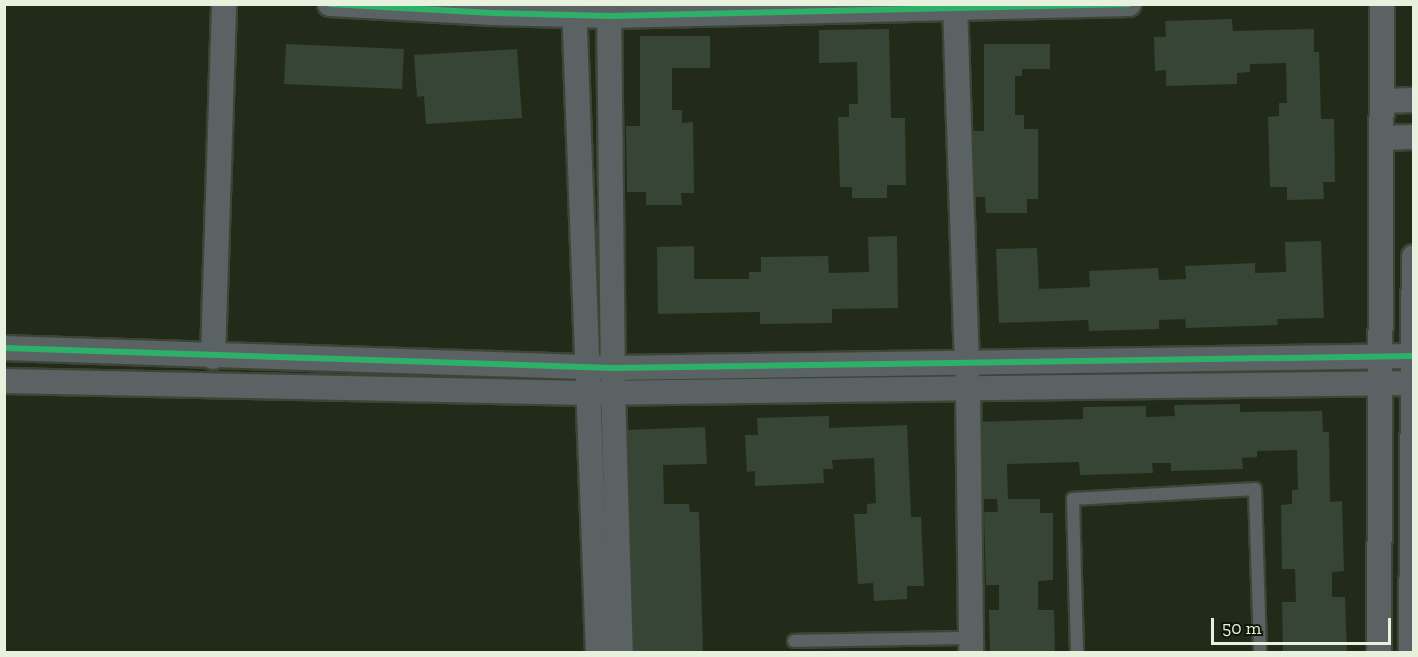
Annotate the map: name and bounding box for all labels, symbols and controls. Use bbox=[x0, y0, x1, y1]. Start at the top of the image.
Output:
scale bar bbox=[1214, 606, 1394, 644]
text: 50 m bbox=[1222, 617, 1261, 639]

